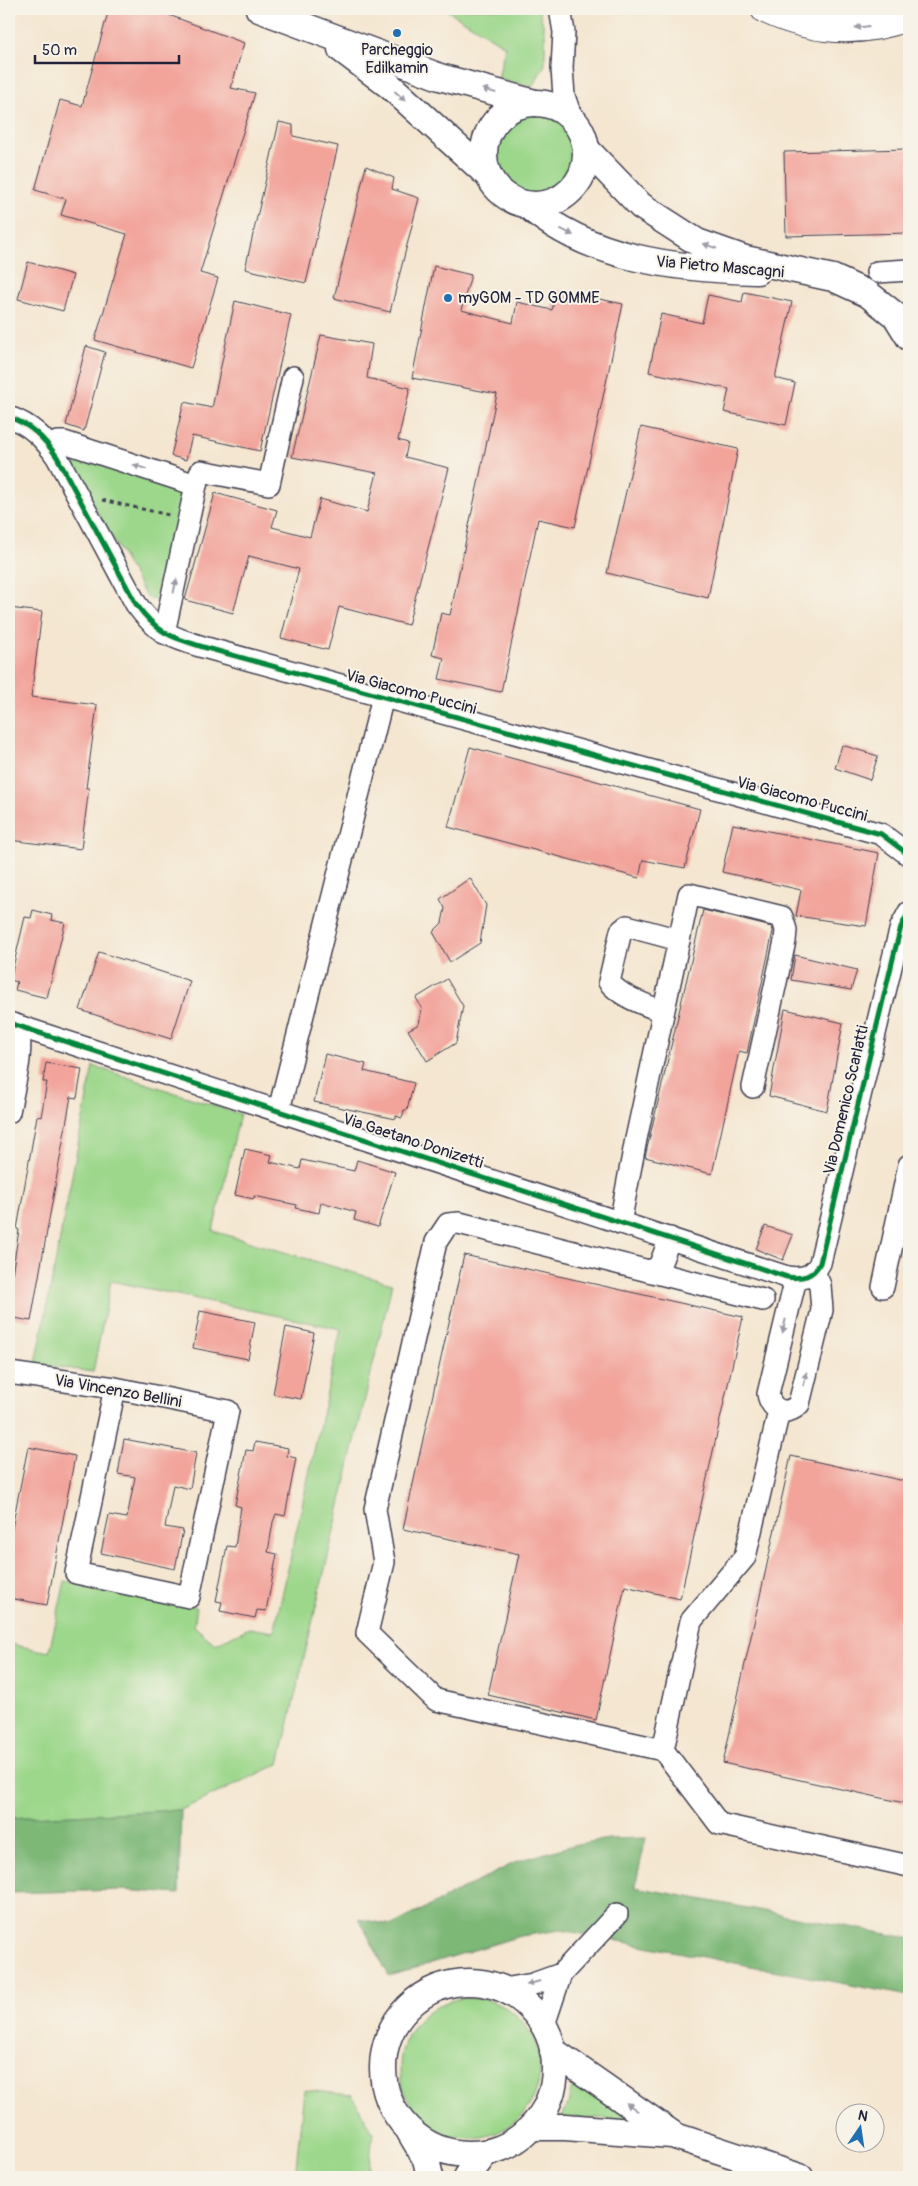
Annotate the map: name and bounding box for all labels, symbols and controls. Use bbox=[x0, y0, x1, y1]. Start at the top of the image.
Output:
one-way arrow bbox=[854, 23, 870, 31]
marker: Parcheggio Edilkamin bbox=[391, 27, 403, 39]
scale bar bbox=[35, 32, 179, 64]
place label: Parcheggio Edilkamin bbox=[361, 40, 434, 78]
text: 50 m bbox=[42, 41, 77, 60]
one-way arrow bbox=[481, 86, 496, 94]
one-way arrow bbox=[394, 90, 406, 102]
one-way arrow bbox=[560, 228, 575, 236]
one-way arrow bbox=[702, 242, 717, 250]
street label: Via Pietro Mascagni bbox=[655, 251, 785, 283]
place label: myGOM - TD GOMME bbox=[458, 288, 600, 308]
marker: myGOM - TD GOMME bbox=[442, 292, 454, 304]
one-way arrow bbox=[132, 462, 147, 470]
one-way arrow bbox=[171, 577, 179, 593]
street label: Via Giacomo Puccini bbox=[343, 665, 479, 719]
street label: Via Giacomo Puccini bbox=[734, 772, 870, 826]
street label: Via Domenico Scarlatti bbox=[819, 1023, 873, 1177]
street label: Via Gaetano Donizetti bbox=[340, 1109, 486, 1173]
one-way arrow bbox=[780, 1318, 788, 1333]
street label: Via Vincenzo Bellini bbox=[53, 1370, 183, 1412]
one-way arrow bbox=[801, 1371, 809, 1386]
one-way arrow bbox=[525, 1979, 541, 1987]
one-way arrow bbox=[625, 2102, 639, 2112]
north arrow bbox=[836, 2104, 886, 2154]
text: N bbox=[856, 2106, 869, 2125]

